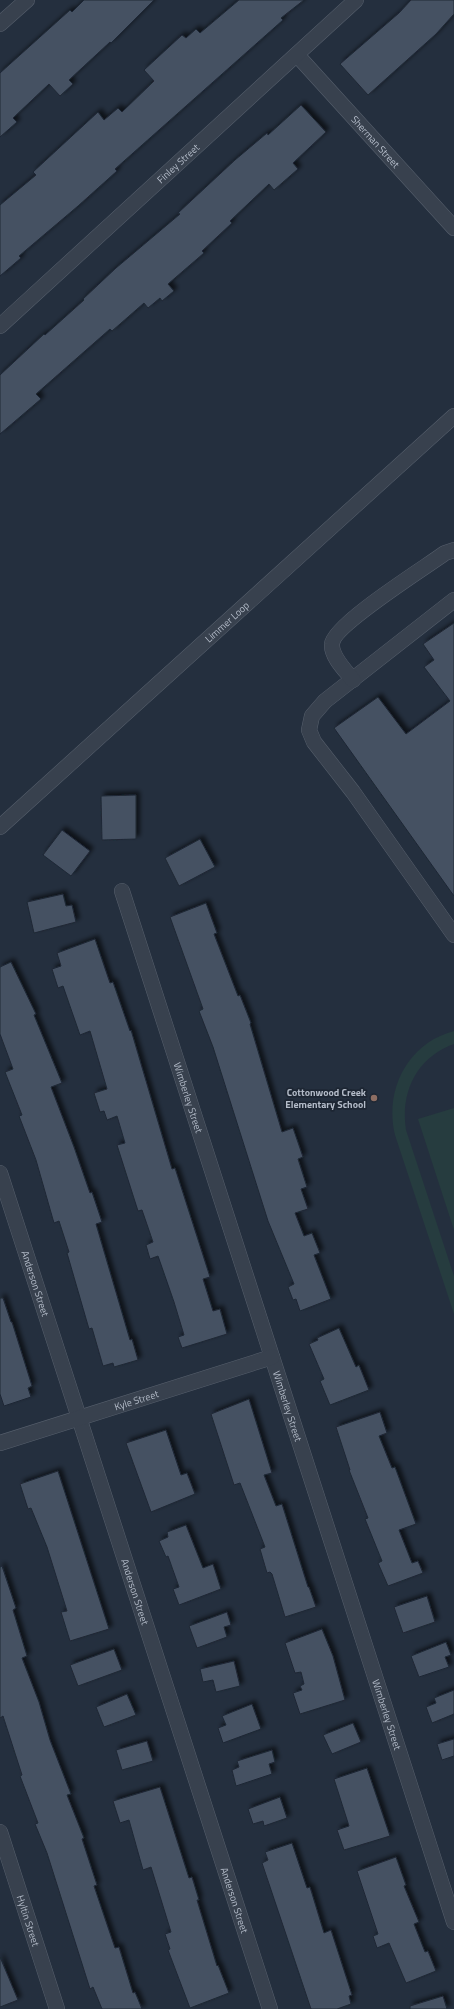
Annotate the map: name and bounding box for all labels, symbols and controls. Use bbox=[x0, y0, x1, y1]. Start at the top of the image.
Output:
street label: Sherman Street bbox=[348, 112, 404, 172]
street label: Finley Street bbox=[153, 139, 203, 187]
street label: Limmer Loop bbox=[201, 598, 252, 646]
street label: Wimberley Street bbox=[170, 1060, 207, 1135]
place label: Cottonwood Creek Elementary School bbox=[285, 1085, 367, 1112]
marker: Cottonwood Creek Elementary School bbox=[369, 1093, 379, 1103]
street label: Anderson Street bbox=[18, 1248, 53, 1319]
street label: Wimberley Street bbox=[269, 1369, 306, 1444]
street label: Kyle Street bbox=[112, 1386, 161, 1414]
street label: Anderson Street bbox=[118, 1557, 153, 1627]
street label: Wimberley Street bbox=[369, 1677, 406, 1752]
street label: Anderson Street bbox=[217, 1865, 253, 1935]
street label: Hyltin Street bbox=[13, 1893, 44, 1949]

